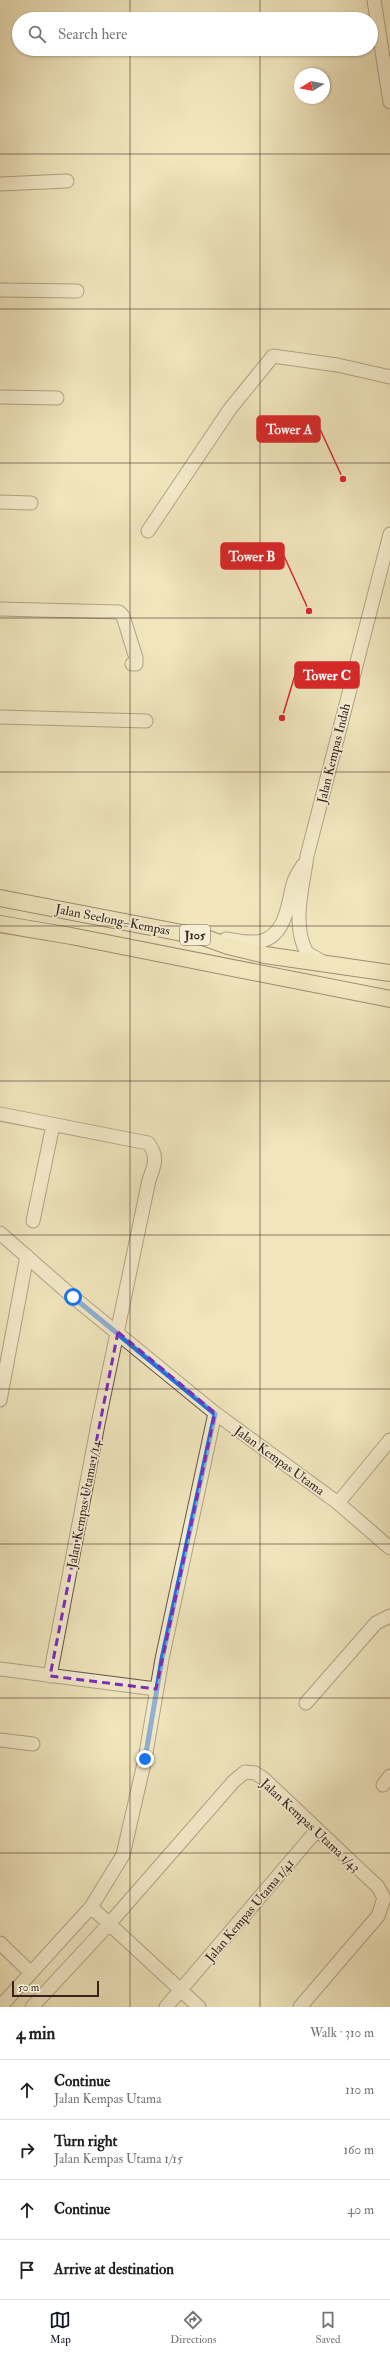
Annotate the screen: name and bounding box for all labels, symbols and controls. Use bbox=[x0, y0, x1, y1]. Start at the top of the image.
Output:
search box bbox=[12, 12, 378, 56]
icon: search bbox=[26, 23, 48, 45]
text: Search here bbox=[58, 25, 127, 44]
north arrow bbox=[294, 68, 330, 104]
callout: Tower A bbox=[257, 416, 320, 442]
text: Tower A bbox=[265, 421, 312, 438]
callout: Tower B bbox=[221, 543, 284, 569]
text: Tower B bbox=[228, 548, 275, 565]
callout: Tower C bbox=[295, 662, 359, 688]
text: Tower C bbox=[302, 667, 351, 684]
street label: Jalan Kempas Indah bbox=[314, 701, 355, 806]
street label: Jalan Seelong–Kempas bbox=[53, 901, 172, 940]
road number: J105 bbox=[180, 925, 210, 945]
route start bbox=[64, 1288, 82, 1306]
street label: Jalan Kempas Utama bbox=[230, 1422, 328, 1500]
street label: Jalan Kempas Utama 1/14 bbox=[64, 1438, 105, 1571]
route end bbox=[136, 1750, 154, 1768]
street label: Jalan Kempas Utama 1/43 bbox=[256, 1775, 363, 1877]
street label: Jalan Kempas Utama 1/41 bbox=[201, 1856, 299, 1967]
scale bar bbox=[12, 1979, 99, 1998]
text: 50 m bbox=[18, 1981, 39, 1994]
text: 4 min bbox=[16, 2023, 55, 2044]
text: Walk · 310 m bbox=[310, 2025, 374, 2041]
text: Continue bbox=[54, 2072, 110, 2091]
icon: ahead bbox=[16, 2079, 38, 2101]
text: 110 m bbox=[345, 2082, 374, 2098]
text: Jalan Kempas Utama bbox=[54, 2091, 162, 2107]
text: Turn right bbox=[54, 2132, 117, 2151]
icon: right bbox=[16, 2139, 38, 2161]
text: 160 m bbox=[343, 2142, 374, 2158]
text: Jalan Kempas Utama 1/15 bbox=[54, 2151, 183, 2167]
icon: ahead bbox=[16, 2199, 38, 2221]
text: Continue bbox=[54, 2200, 110, 2219]
text: 40 m bbox=[348, 2202, 374, 2218]
icon: arrive bbox=[16, 2259, 38, 2281]
text: Arrive at destination bbox=[54, 2260, 174, 2279]
tab: Map bbox=[49, 2309, 71, 2346]
tab: Directions bbox=[170, 2309, 217, 2346]
tab: Saved bbox=[315, 2309, 341, 2346]

